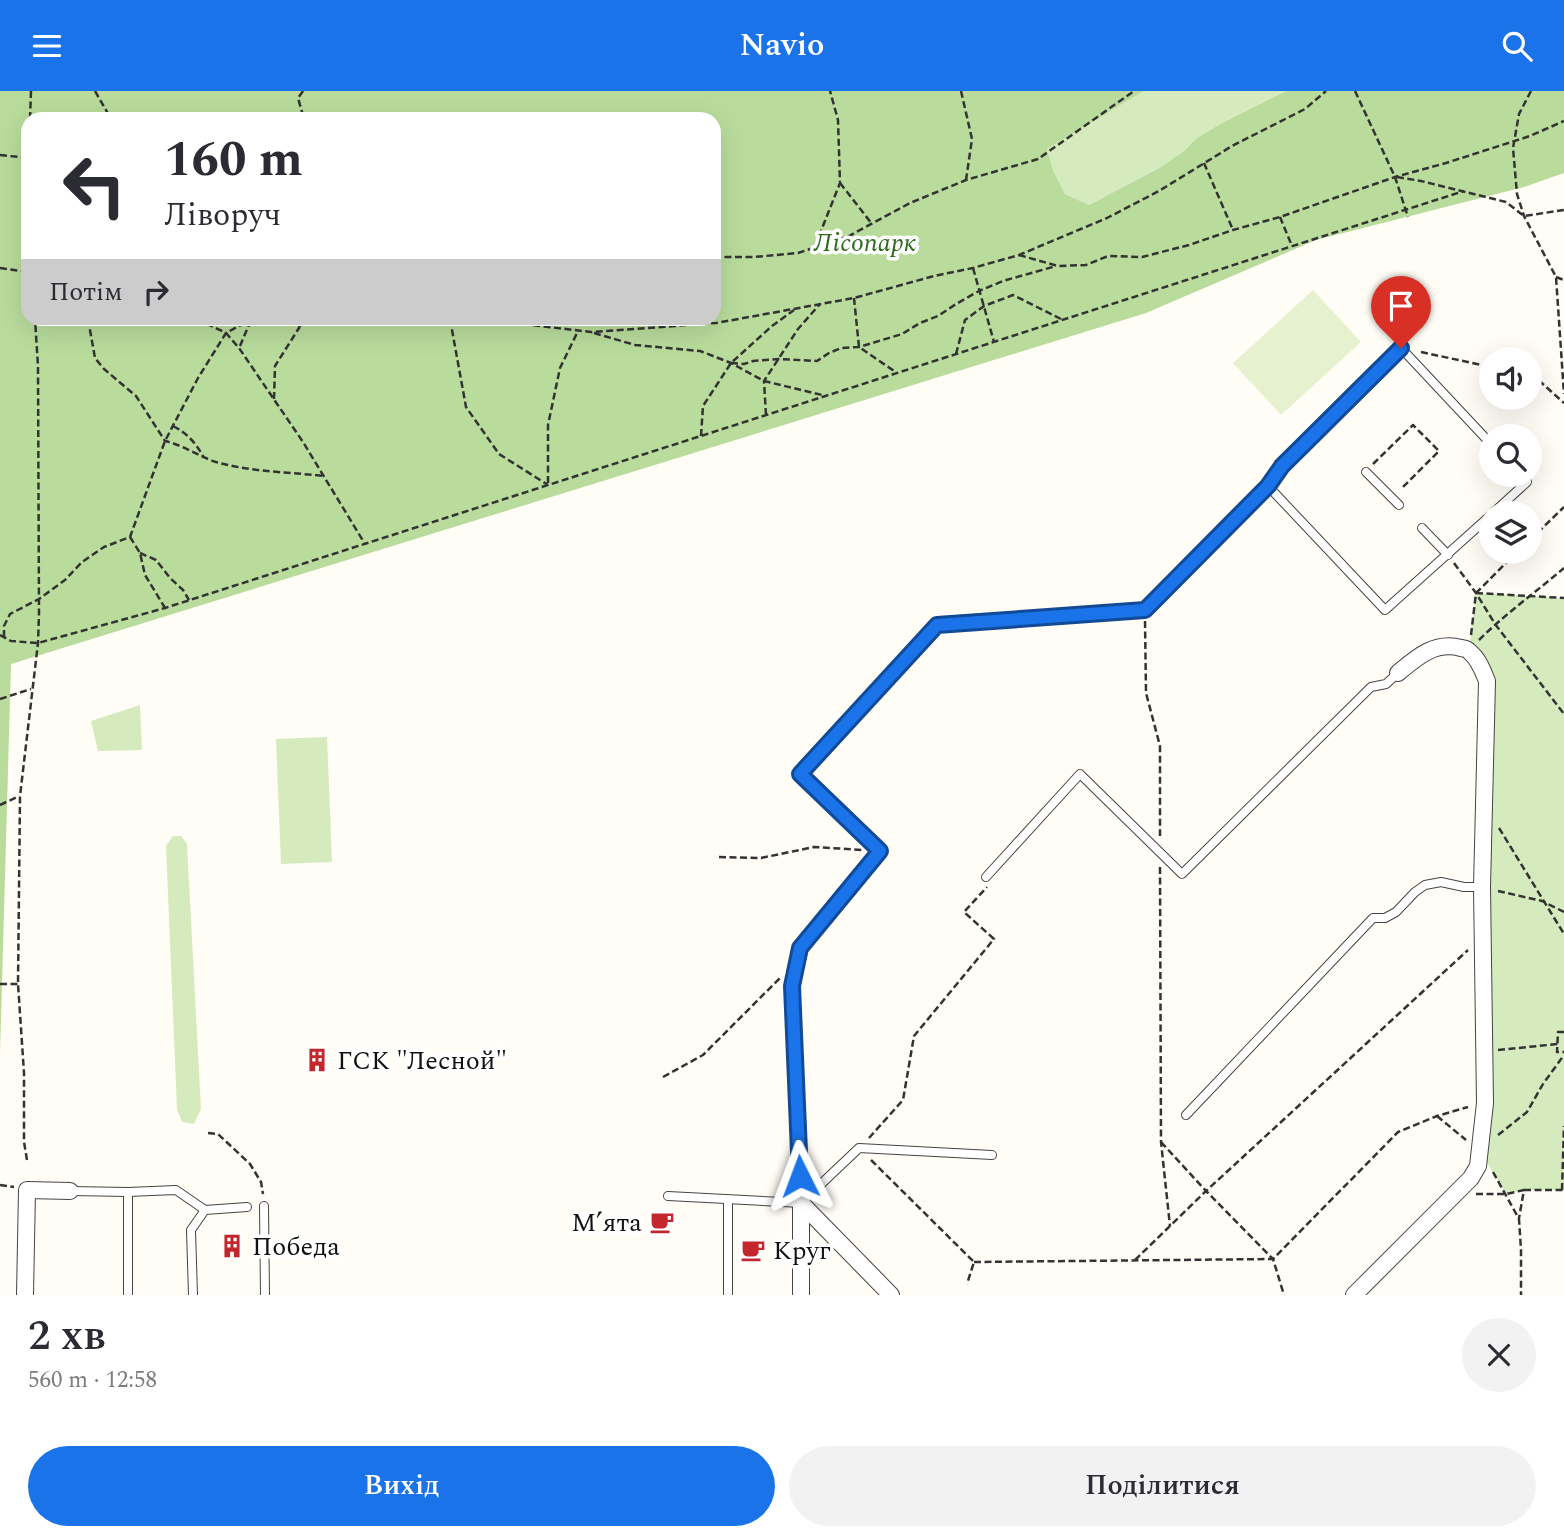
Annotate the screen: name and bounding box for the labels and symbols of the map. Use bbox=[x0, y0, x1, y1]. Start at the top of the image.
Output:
park label: Лісопарк bbox=[813, 223, 916, 263]
pin bbox=[1371, 276, 1431, 348]
place label: ГСК "Лесной" bbox=[337, 1041, 507, 1081]
building icon: ГСК "Лесной" bbox=[303, 1046, 331, 1074]
position arrow bbox=[763, 1139, 837, 1213]
place label: Мʼята bbox=[571, 1203, 642, 1243]
cafe icon: Мʼята bbox=[648, 1208, 676, 1236]
place label: Победа bbox=[252, 1227, 340, 1267]
place label: Круг bbox=[773, 1231, 831, 1271]
building icon: Победа bbox=[218, 1232, 246, 1260]
cafe icon: Круг bbox=[739, 1236, 767, 1264]

